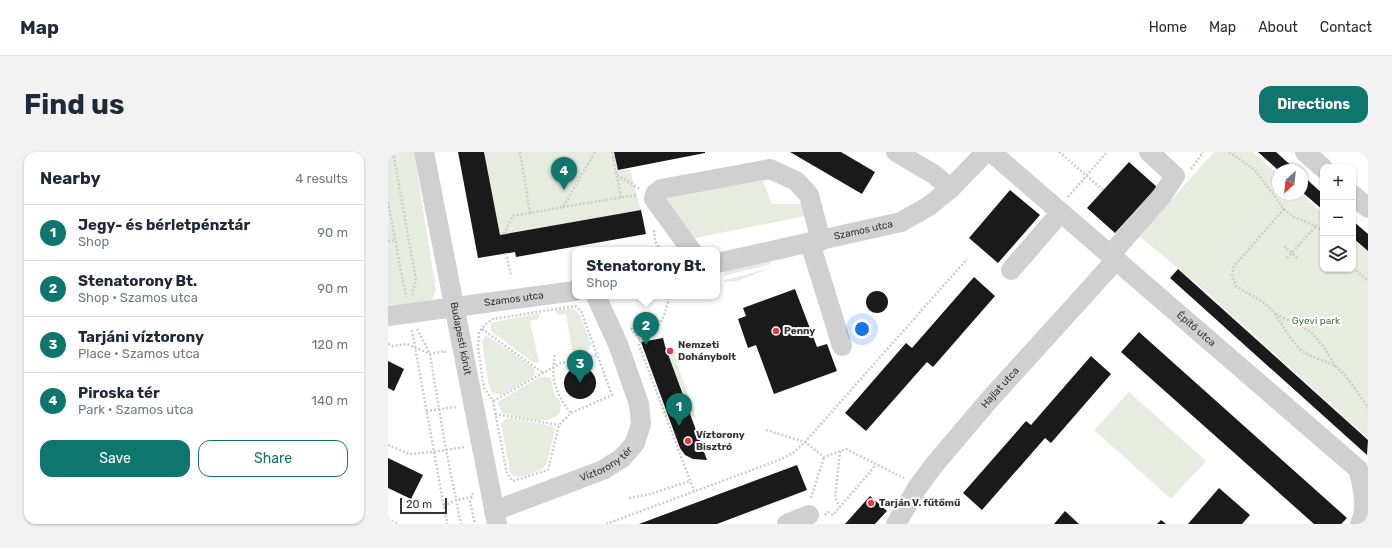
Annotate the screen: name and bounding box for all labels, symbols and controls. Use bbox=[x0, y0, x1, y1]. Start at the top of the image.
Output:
text: Map bbox=[20, 16, 59, 39]
text: Home bbox=[1149, 19, 1187, 36]
text: Map bbox=[1209, 19, 1236, 36]
text: About bbox=[1258, 19, 1298, 36]
text: Contact bbox=[1320, 19, 1372, 36]
button: Directions bbox=[1259, 86, 1368, 123]
text: Find us bbox=[24, 88, 124, 121]
pin: 4 bbox=[551, 157, 577, 190]
north arrow bbox=[1272, 164, 1308, 200]
map controls bbox=[1320, 164, 1356, 272]
button: + bbox=[1320, 164, 1356, 200]
text: Nearby bbox=[40, 168, 101, 188]
text: 4 results bbox=[295, 171, 348, 186]
button: − bbox=[1320, 200, 1356, 236]
text: Jegy- és bérletpénztár bbox=[78, 216, 250, 234]
street label: Szamos utca bbox=[833, 218, 894, 243]
text: 1 bbox=[50, 225, 56, 240]
text: 90 m bbox=[317, 225, 348, 240]
text: Shop bbox=[78, 234, 109, 249]
button: layers bbox=[1320, 236, 1356, 272]
popup bbox=[572, 247, 720, 299]
text: Stenatorony Bt. bbox=[586, 257, 706, 275]
text: Stenatorony Bt. bbox=[78, 272, 197, 290]
text: Shop bbox=[586, 275, 618, 290]
text: 2 bbox=[49, 281, 57, 296]
text: 90 m bbox=[317, 281, 348, 296]
street label: Szamos utca bbox=[483, 289, 544, 309]
text: Shop · Szamos utca bbox=[78, 290, 198, 305]
street label: Budapesti körút bbox=[448, 301, 474, 376]
street label: Építő utca bbox=[1174, 309, 1218, 349]
pin: 2 bbox=[633, 312, 659, 345]
park label: Gyevi park bbox=[1292, 315, 1341, 327]
your location bbox=[852, 319, 872, 339]
place label: Penny bbox=[784, 325, 815, 337]
marker: Penny bbox=[771, 326, 781, 336]
text: Tarjáni víztorony bbox=[78, 328, 204, 346]
text: 3 bbox=[49, 337, 57, 352]
text: 120 m bbox=[312, 337, 348, 352]
place label: Nemzeti Dohánybolt bbox=[678, 339, 736, 363]
text: Place · Szamos utca bbox=[78, 346, 200, 361]
marker: Nemzeti Dohánybolt bbox=[665, 346, 675, 356]
pin: 3 bbox=[567, 350, 593, 383]
street label: Hajlat utca bbox=[979, 365, 1022, 411]
text: Piroska tér bbox=[78, 384, 160, 402]
text: 4 bbox=[49, 393, 57, 408]
text: 140 m bbox=[311, 393, 348, 408]
pin: 1 bbox=[666, 393, 692, 426]
text: Park · Szamos utca bbox=[78, 402, 194, 417]
place label: Víztorony Bisztró bbox=[696, 429, 745, 453]
marker: Víztorony Bisztró bbox=[683, 436, 693, 446]
button: Save bbox=[40, 440, 190, 477]
button: Share bbox=[198, 440, 348, 477]
street label: Víztorony tér bbox=[578, 444, 635, 484]
scale bar bbox=[400, 496, 447, 515]
place label: Tarján V. fűtőmű bbox=[879, 497, 960, 509]
text: 20 m bbox=[406, 498, 432, 511]
marker: Tarján V. fűtőmű bbox=[866, 498, 876, 508]

